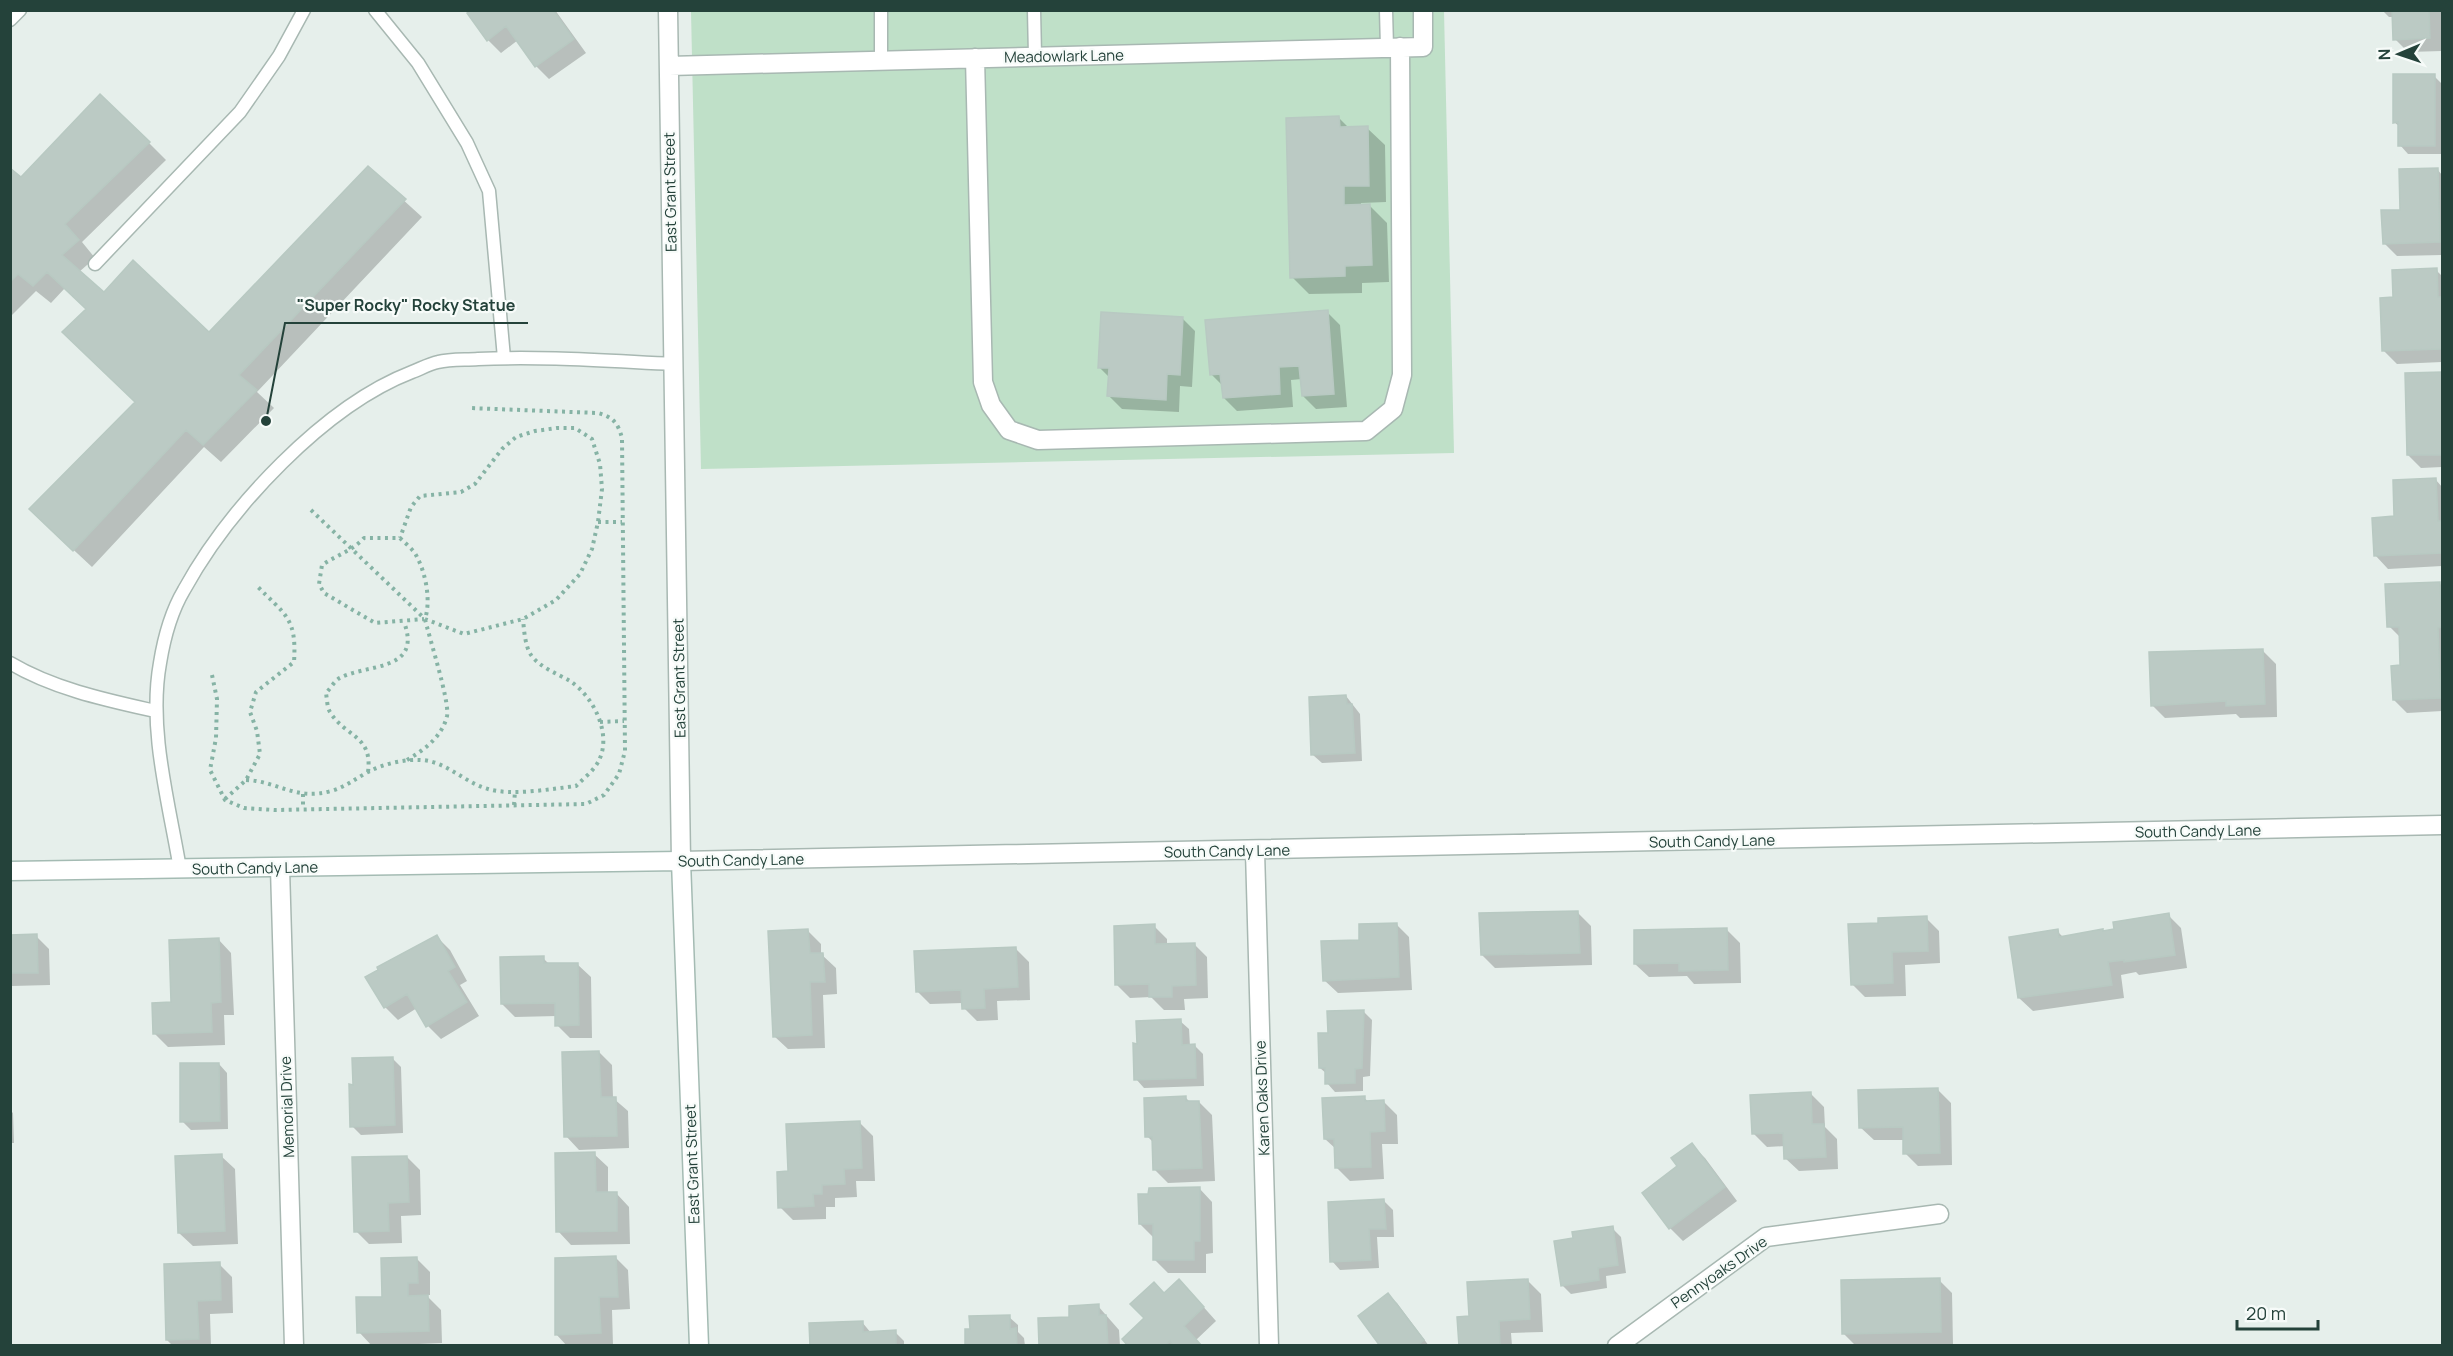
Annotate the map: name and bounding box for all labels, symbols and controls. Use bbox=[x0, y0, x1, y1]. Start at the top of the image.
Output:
north arrow bbox=[2369, 24, 2429, 84]
street label: Meadowlark Lane bbox=[1004, 44, 1124, 68]
text: N bbox=[2373, 48, 2395, 61]
street label: East Grant Street bbox=[658, 132, 682, 252]
callout: "Super Rocky" Rocky Statue bbox=[285, 289, 528, 323]
text: "Super Rocky" Rocky Statue bbox=[297, 294, 516, 316]
street label: East Grant Street bbox=[667, 618, 691, 738]
street label: South Candy Lane bbox=[2135, 819, 2262, 843]
street label: South Candy Lane bbox=[1649, 829, 1776, 853]
street label: South Candy Lane bbox=[1164, 839, 1291, 863]
street label: South Candy Lane bbox=[678, 848, 805, 872]
street label: South Candy Lane bbox=[192, 856, 319, 880]
street label: Karen Oaks Drive bbox=[1249, 1040, 1275, 1156]
street label: Memorial Drive bbox=[275, 1056, 299, 1158]
street label: East Grant Street bbox=[679, 1104, 705, 1224]
street label: Pennyoaks Drive bbox=[1667, 1231, 1772, 1313]
scale bar bbox=[2237, 1293, 2318, 1331]
text: 20 m bbox=[2246, 1301, 2286, 1325]

